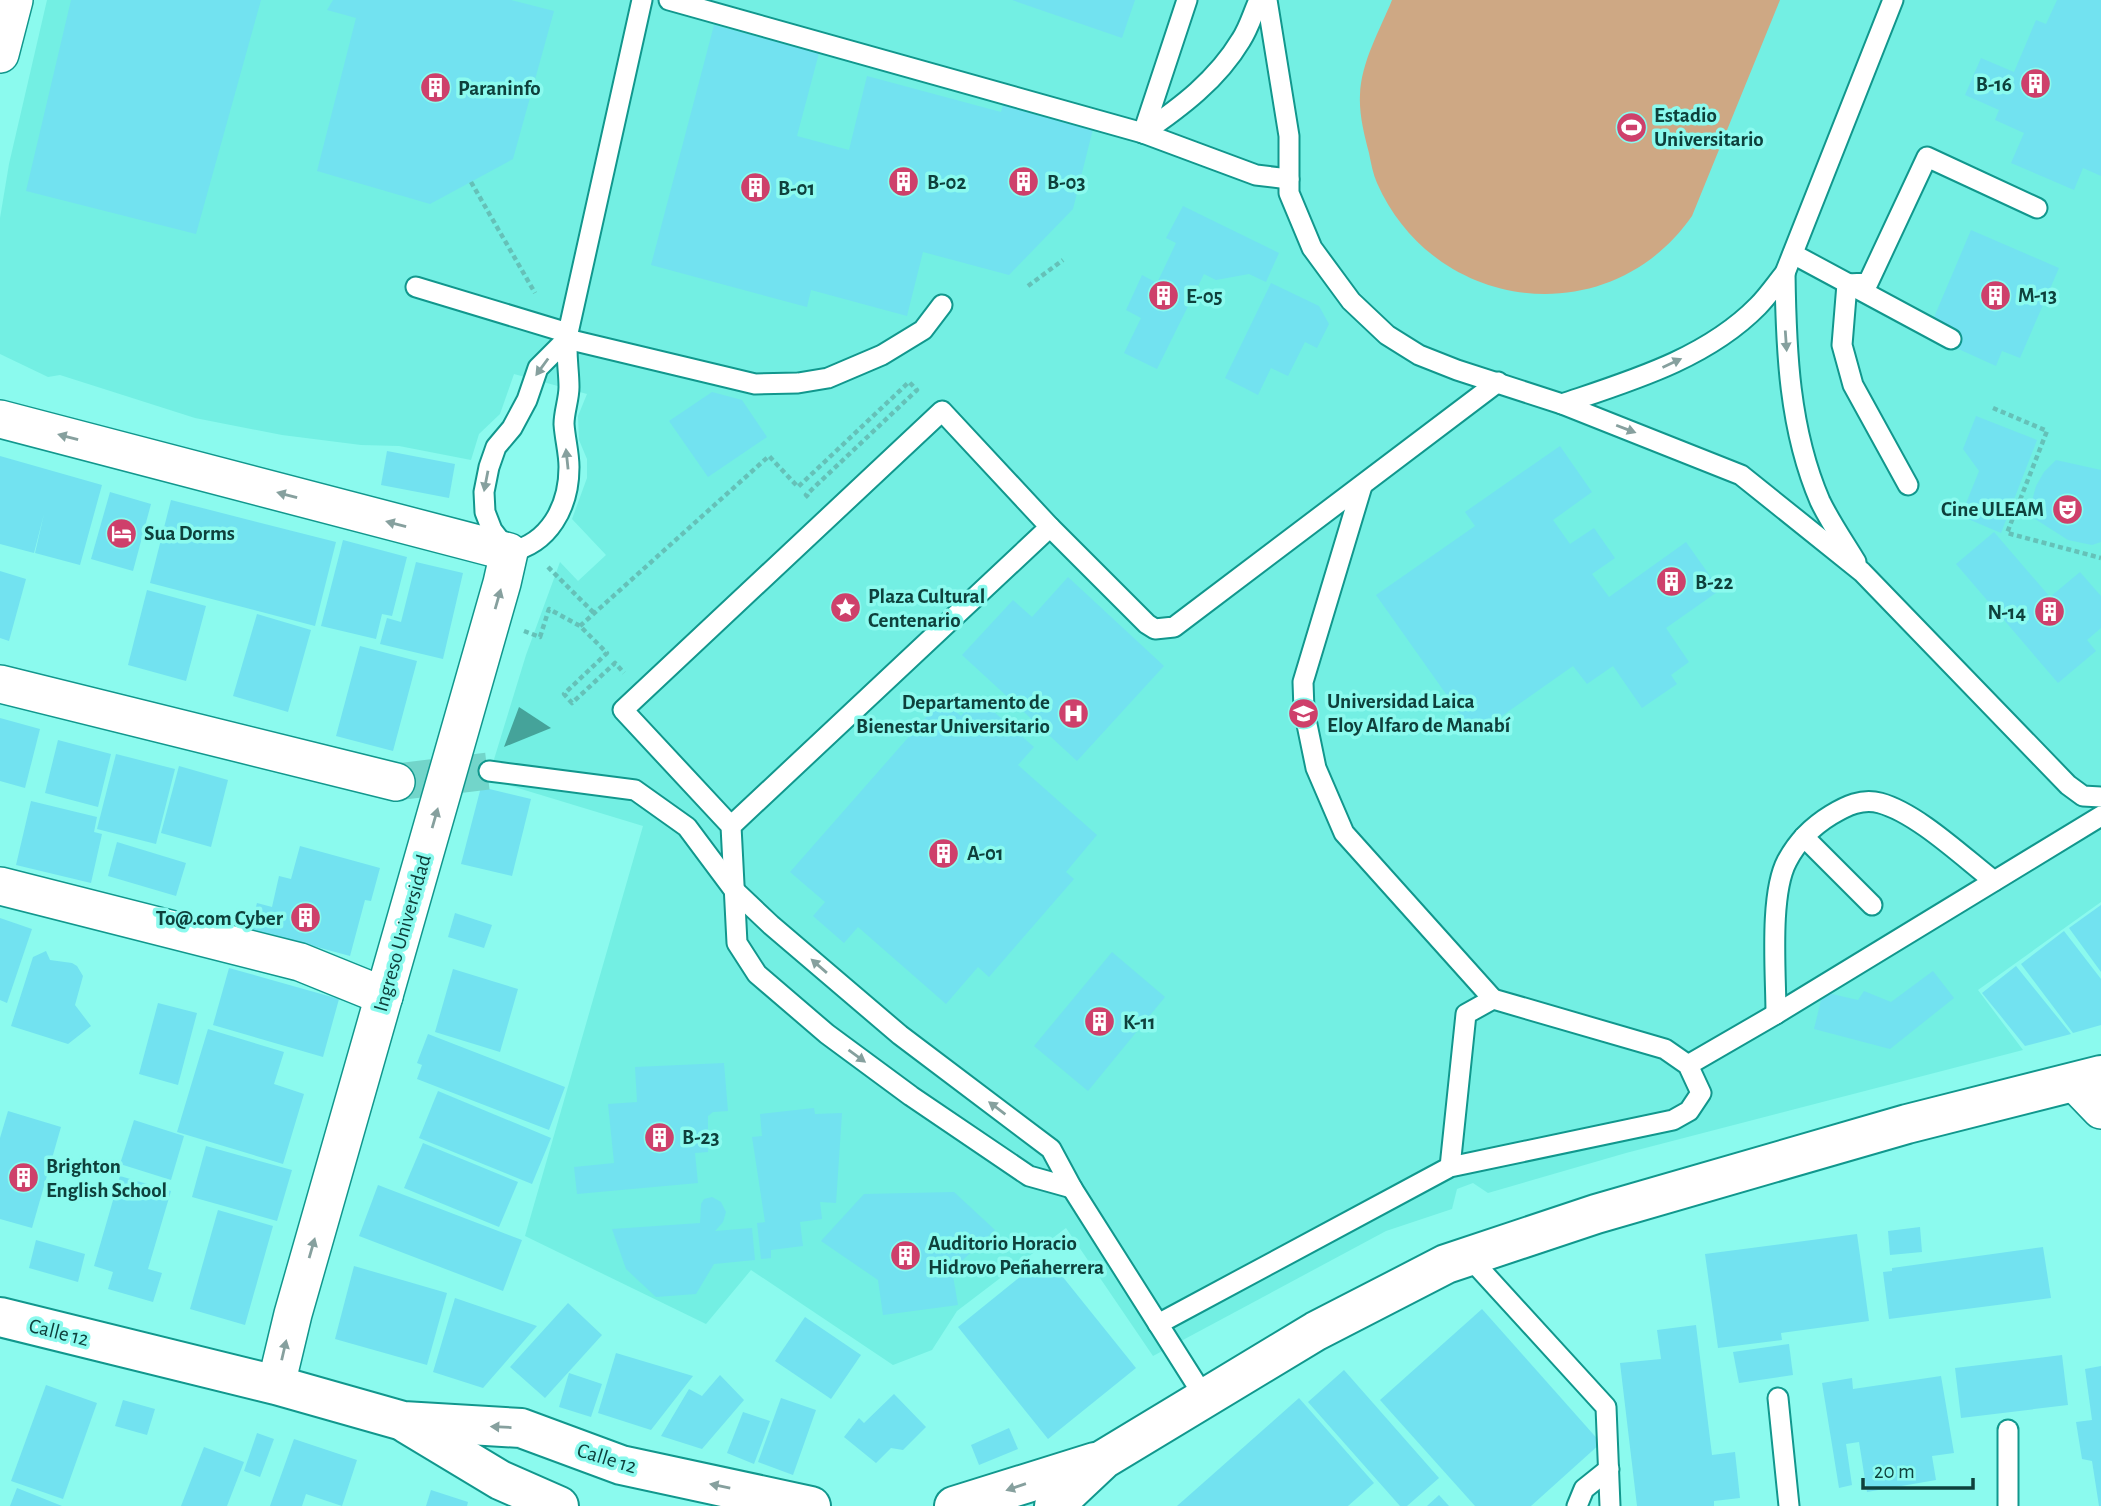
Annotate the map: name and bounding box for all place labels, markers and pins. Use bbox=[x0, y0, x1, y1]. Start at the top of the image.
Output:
building icon: B-16 bbox=[2018, 67, 2052, 101]
building icon: Paraninfo bbox=[418, 71, 452, 105]
place label: B-16 bbox=[1976, 74, 2012, 95]
place label: Paraninfo bbox=[458, 78, 541, 99]
place label: Estadio Universitario bbox=[1654, 105, 1764, 150]
sports icon: Estadio Universitario bbox=[1614, 110, 1648, 144]
building icon: B-02 bbox=[887, 165, 921, 199]
building icon: B-03 bbox=[1007, 165, 1041, 199]
building icon: B-01 bbox=[738, 171, 772, 205]
place label: B-02 bbox=[927, 172, 966, 193]
place label: B-03 bbox=[1047, 172, 1086, 193]
place label: B-01 bbox=[778, 178, 815, 199]
building icon: M-13 bbox=[1978, 278, 2012, 312]
building icon: E-05 bbox=[1146, 279, 1180, 313]
place label: M-13 bbox=[2018, 285, 2057, 306]
place label: E-05 bbox=[1186, 286, 1223, 307]
theatre icon: Cine ULEAM bbox=[2050, 492, 2084, 526]
place label: Cine ULEAM bbox=[1941, 499, 2044, 520]
hotel icon: Sua Dorms bbox=[104, 516, 138, 550]
place label: Sua Dorms bbox=[144, 523, 235, 544]
building icon: B-22 bbox=[1655, 565, 1689, 599]
place label: B-22 bbox=[1695, 572, 1733, 593]
place label: Plaza Cultural Centenario bbox=[868, 586, 985, 631]
place icon: Plaza Cultural Centenario bbox=[828, 591, 862, 625]
building icon: N-14 bbox=[2032, 595, 2066, 629]
place label: N-14 bbox=[1988, 602, 2026, 623]
place label: Universidad Laica Eloy Alfaro de Manabí bbox=[1327, 691, 1511, 736]
place label: Departamento de Bienestar Universitario bbox=[856, 692, 1050, 737]
school or university icon: Universidad Laica Eloy Alfaro de Manabí bbox=[1287, 696, 1321, 730]
hospital icon: Departamento de Bienestar Universitario bbox=[1056, 697, 1090, 731]
building icon: A-01 bbox=[927, 836, 961, 870]
place label: A-01 bbox=[967, 843, 1004, 864]
building icon: To@.com Cyber bbox=[289, 901, 323, 935]
place label: To@.com Cyber bbox=[156, 908, 284, 929]
building icon: K-11 bbox=[1083, 1005, 1117, 1039]
place label: K-11 bbox=[1123, 1012, 1156, 1033]
building icon: B-23 bbox=[642, 1120, 676, 1154]
place label: B-23 bbox=[682, 1127, 720, 1148]
place label: Brighton English School bbox=[46, 1156, 167, 1201]
building icon: Brighton English School bbox=[6, 1161, 40, 1195]
place label: Auditorio Horacio Hidrovo Peñaherrera bbox=[928, 1233, 1104, 1278]
building icon: Auditorio Horacio Hidrovo Peñaherrera bbox=[888, 1238, 922, 1272]

